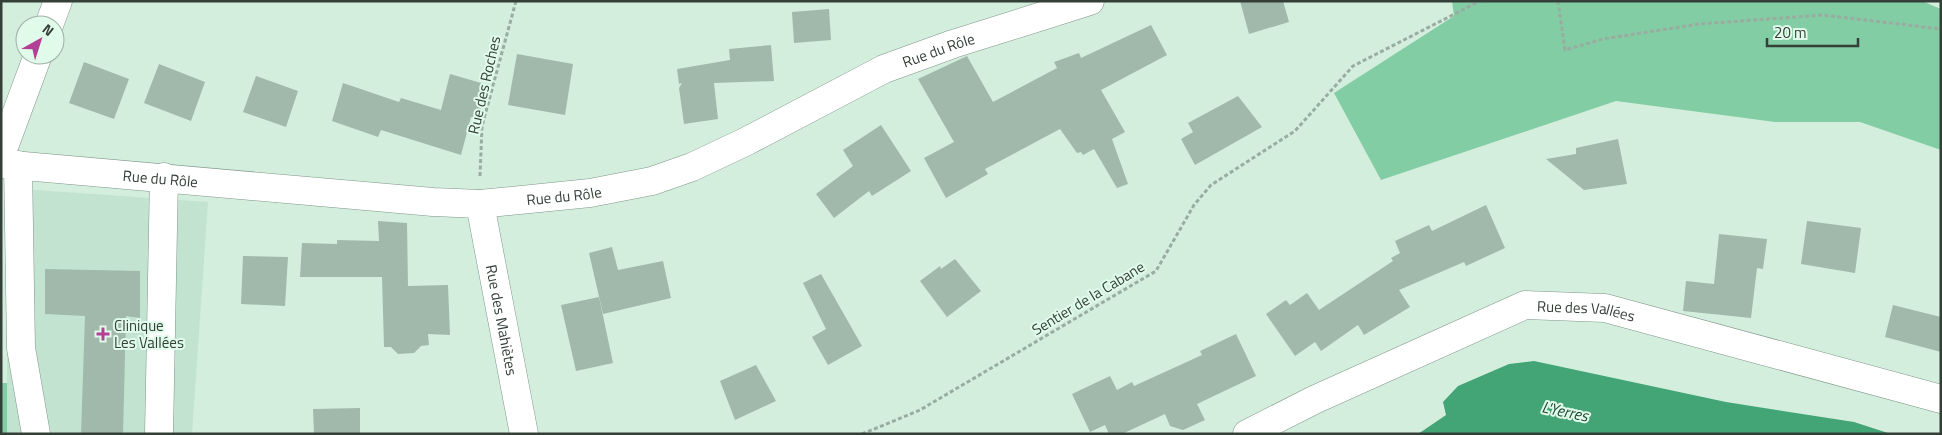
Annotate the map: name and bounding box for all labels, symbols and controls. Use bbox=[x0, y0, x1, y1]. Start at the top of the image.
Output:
north arrow bbox=[15, 15, 65, 65]
scale bar bbox=[1767, 15, 1858, 47]
text: N bbox=[38, 18, 59, 41]
text: 20 m bbox=[1774, 21, 1807, 44]
street label: Rue du Rôle bbox=[899, 26, 977, 73]
street label: Rue des Roches bbox=[462, 34, 506, 136]
street label: Rue du Rôle bbox=[122, 163, 199, 193]
street label: Rue du Rôle bbox=[525, 180, 603, 211]
street label: Sentier de la Cabane bbox=[1027, 255, 1149, 341]
street label: Rue des Mahiètes bbox=[480, 262, 524, 377]
street label: Rue des Vallées bbox=[1537, 294, 1638, 327]
place label: Clinique Les Vallées bbox=[114, 314, 184, 354]
marker: Clinique Les Vallées bbox=[96, 327, 110, 341]
water label: L'Yerres bbox=[1540, 394, 1591, 428]

